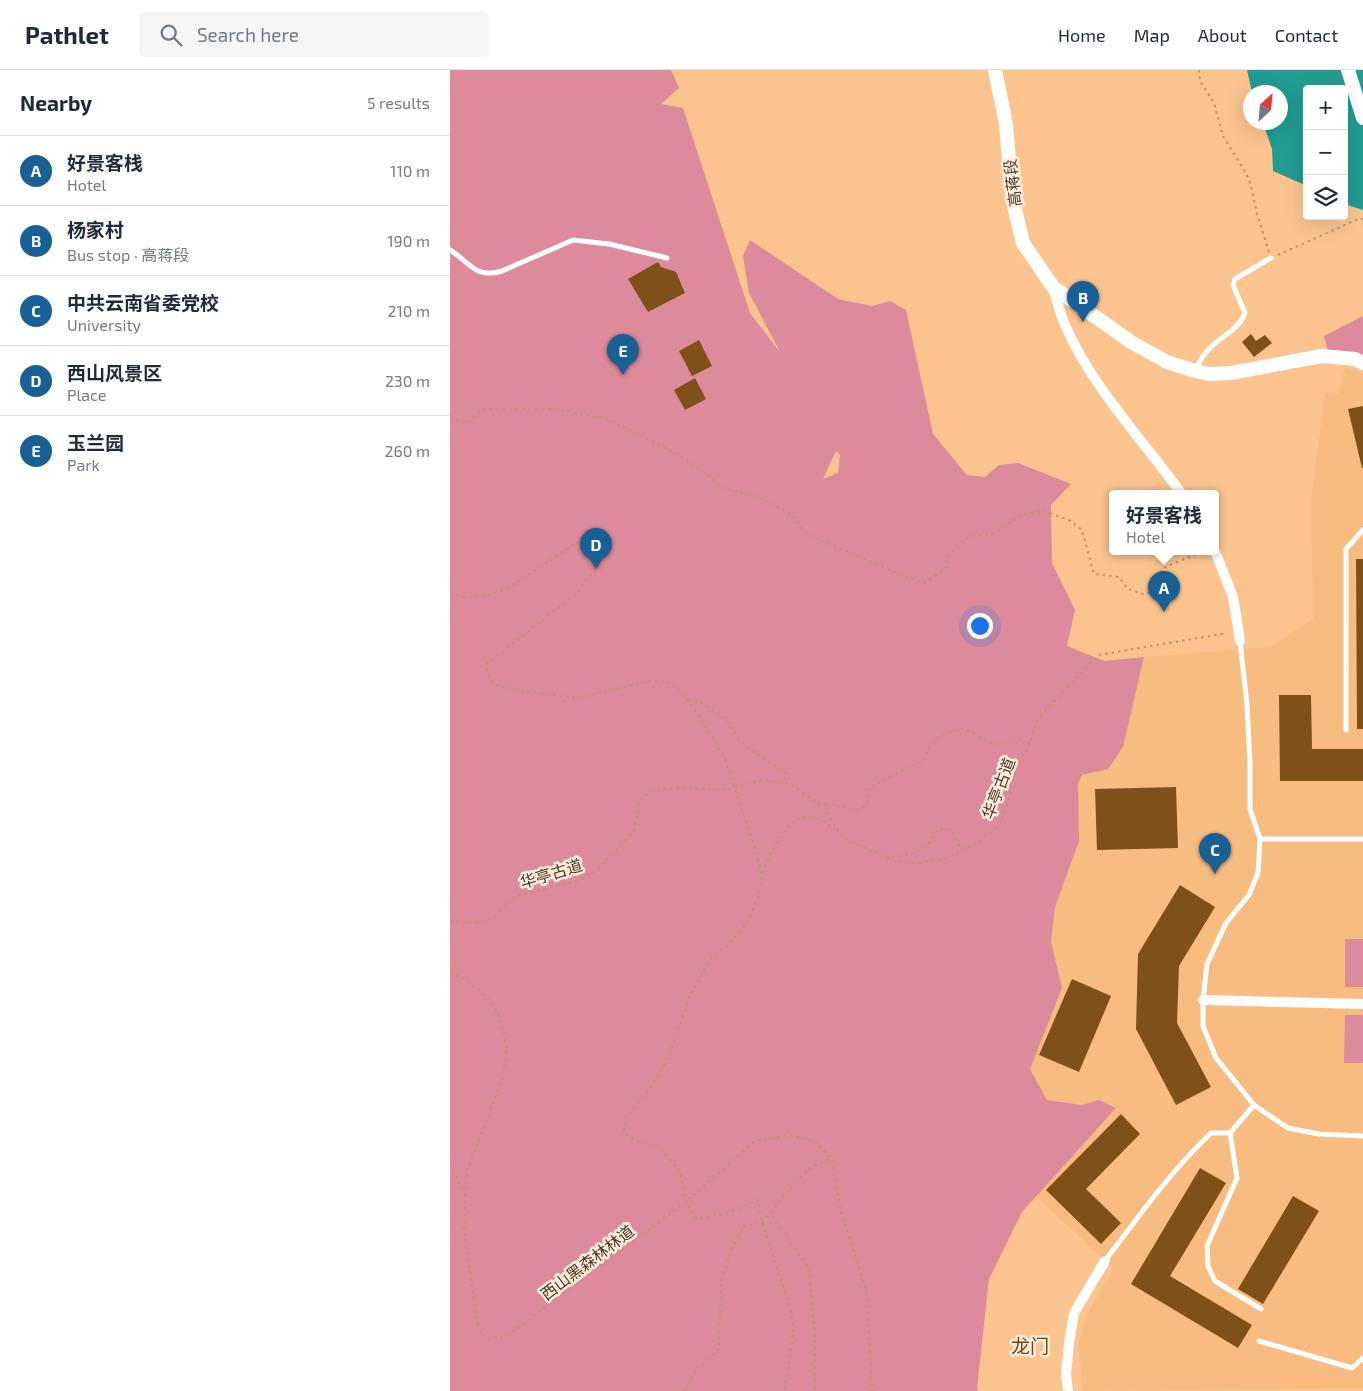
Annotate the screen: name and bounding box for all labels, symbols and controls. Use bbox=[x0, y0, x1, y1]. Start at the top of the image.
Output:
search box bbox=[139, 12, 489, 57]
text: Pathlet bbox=[25, 20, 109, 49]
icon: search bbox=[157, 21, 185, 49]
text: Search here bbox=[197, 23, 299, 46]
text: Home bbox=[1058, 24, 1106, 46]
text: Map bbox=[1134, 24, 1170, 46]
text: About bbox=[1198, 24, 1247, 46]
text: Contact bbox=[1275, 24, 1338, 46]
north arrow bbox=[1243, 85, 1288, 130]
map controls bbox=[1303, 85, 1348, 220]
button: + bbox=[1303, 85, 1348, 130]
text: Nearby bbox=[20, 90, 92, 115]
text: 5 results bbox=[367, 93, 430, 112]
button: − bbox=[1303, 130, 1348, 175]
text: 好景客栈 bbox=[67, 151, 143, 174]
street label: 高蒋段 bbox=[1000, 158, 1024, 208]
text: A bbox=[31, 161, 41, 180]
text: 110 m bbox=[390, 161, 430, 180]
text: Hotel bbox=[67, 175, 106, 194]
button: layers bbox=[1303, 175, 1348, 220]
text: 杨家村 bbox=[67, 218, 124, 241]
text: B bbox=[31, 231, 41, 250]
text: 190 m bbox=[387, 231, 430, 250]
text: Bus stop · 高蒋段 bbox=[67, 245, 189, 264]
pin: B bbox=[1067, 281, 1099, 322]
text: 中共云南省委党校 bbox=[67, 291, 219, 314]
text: C bbox=[31, 301, 41, 320]
text: 210 m bbox=[387, 301, 430, 320]
text: University bbox=[67, 315, 141, 334]
pin: E bbox=[607, 334, 639, 375]
text: 西山风景区 bbox=[67, 361, 162, 384]
text: D bbox=[31, 371, 41, 390]
text: 230 m bbox=[385, 371, 430, 390]
text: Place bbox=[67, 385, 106, 404]
text: 玉兰园 bbox=[67, 431, 124, 454]
text: E bbox=[31, 441, 41, 460]
text: 260 m bbox=[385, 441, 430, 460]
text: Park bbox=[67, 455, 100, 474]
popup bbox=[1109, 490, 1219, 555]
text: 好景客栈 bbox=[1126, 503, 1202, 526]
text: Hotel bbox=[1126, 527, 1165, 546]
pin: D bbox=[580, 528, 612, 569]
pin: A bbox=[1148, 571, 1180, 612]
your location bbox=[967, 613, 993, 639]
street label: 华亭古道 bbox=[978, 755, 1018, 821]
pin: C bbox=[1199, 833, 1231, 874]
street label: 华亭古道 bbox=[518, 855, 584, 891]
street label: 西山黑森林林道 bbox=[537, 1221, 637, 1303]
district label: 龙门 bbox=[1011, 1334, 1049, 1357]

